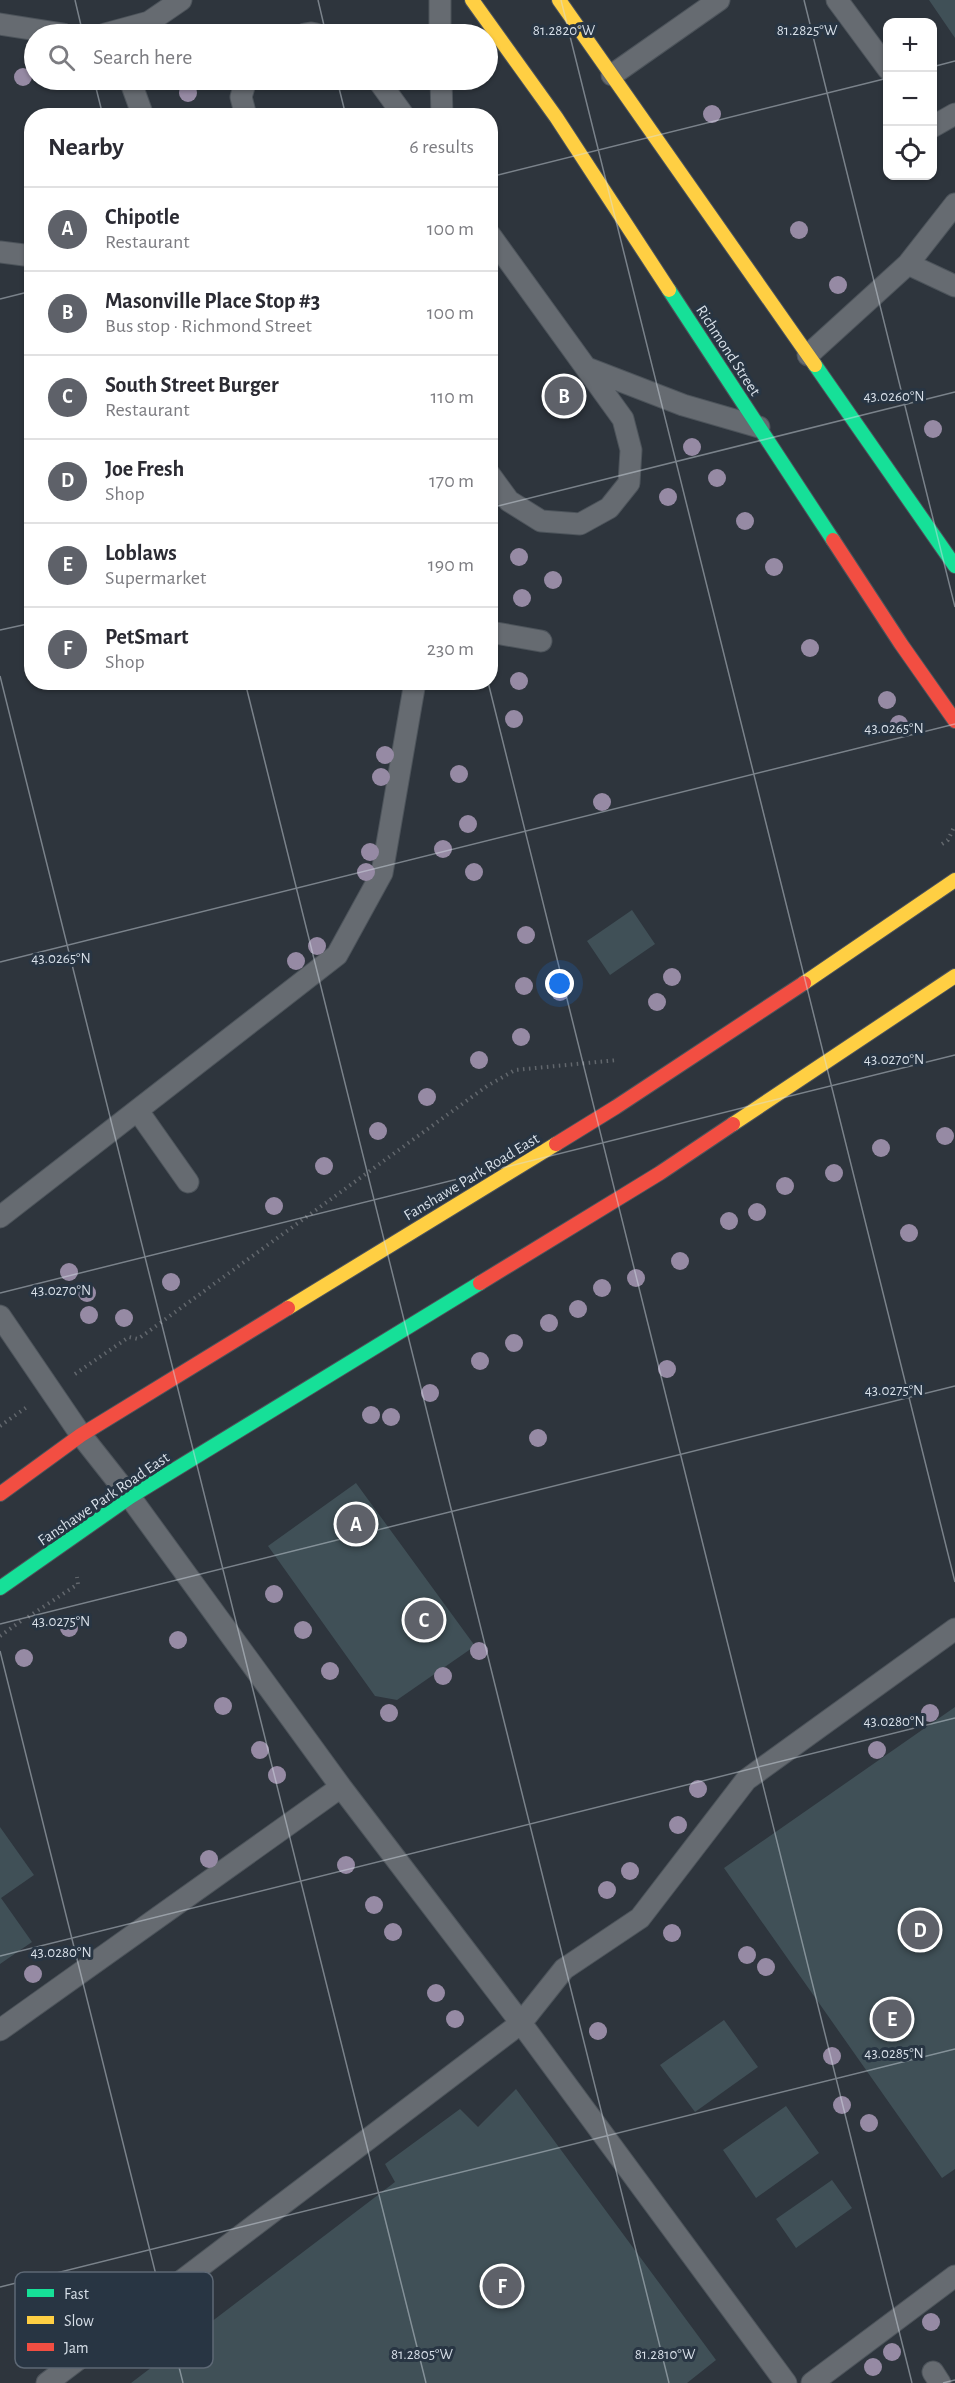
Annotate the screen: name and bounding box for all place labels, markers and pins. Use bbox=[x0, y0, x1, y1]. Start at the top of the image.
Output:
pin: B bbox=[544, 374, 584, 418]
pin: A bbox=[336, 1502, 376, 1546]
pin: C bbox=[404, 1598, 444, 1642]
pin: D bbox=[900, 1908, 940, 1952]
pin: E bbox=[872, 1996, 912, 2042]
pin: F bbox=[482, 2264, 522, 2308]

